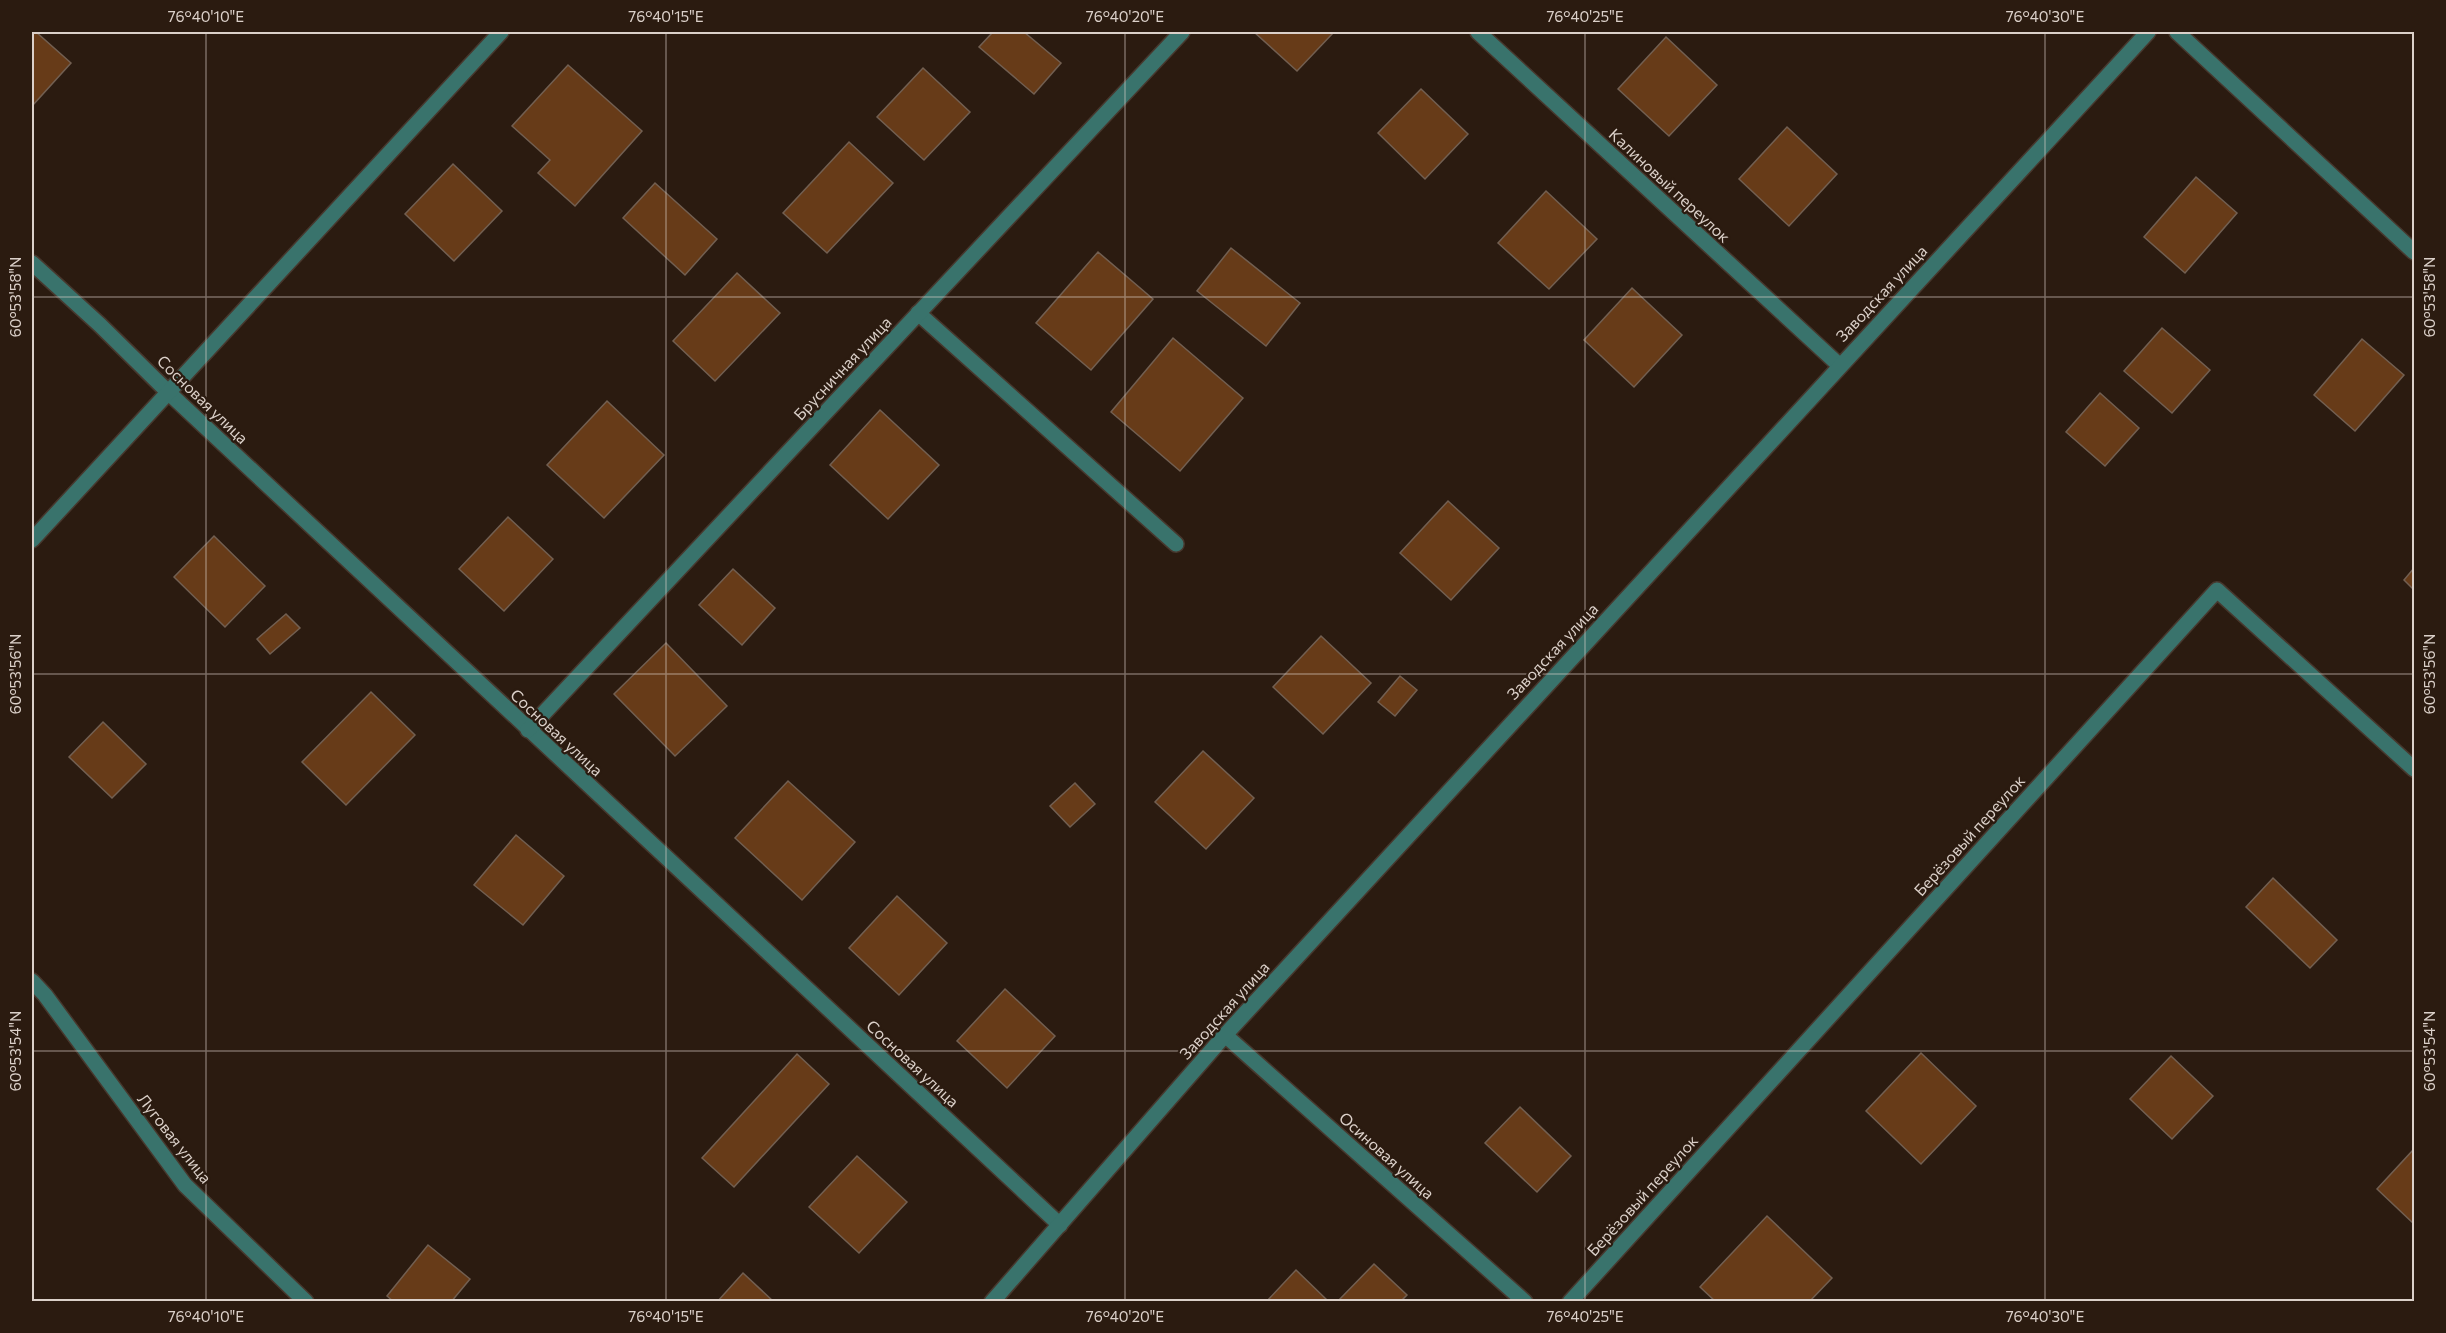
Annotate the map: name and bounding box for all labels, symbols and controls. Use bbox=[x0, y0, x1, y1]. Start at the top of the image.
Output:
text: 76°40'10"E bbox=[168, 7, 244, 25]
text: 76°40'15"E bbox=[628, 7, 704, 25]
text: 76°40'20"E bbox=[1086, 7, 1164, 25]
text: 76°40'25"E bbox=[1546, 7, 1624, 25]
text: 76°40'30"E bbox=[2006, 7, 2084, 25]
street label: Калиновый переулок bbox=[1605, 124, 1735, 246]
street label: Заводская улица bbox=[1832, 241, 1930, 345]
text: 60°53'58"N bbox=[6, 257, 24, 337]
text: 60°53'58"N bbox=[2420, 257, 2438, 337]
street label: Брусничная улица bbox=[789, 312, 895, 424]
street label: Сосновая улица bbox=[154, 351, 252, 447]
street label: Заводская улица bbox=[1503, 599, 1601, 703]
text: 60°53'56"N bbox=[6, 634, 24, 714]
text: 60°53'56"N bbox=[2420, 634, 2438, 714]
street label: Сосновая улица bbox=[507, 684, 607, 780]
street label: Берёзовый переулок bbox=[1910, 770, 2029, 899]
street label: Заводская улица bbox=[1175, 957, 1273, 1063]
text: 60°53'54"N bbox=[6, 1011, 24, 1091]
text: 60°53'54"N bbox=[2420, 1011, 2438, 1091]
street label: Сосновая улица bbox=[863, 1015, 963, 1111]
street label: Луговая улица bbox=[134, 1089, 216, 1187]
street label: Осиновая улица bbox=[1336, 1108, 1438, 1202]
street label: Берёзовый переулок bbox=[1583, 1130, 1702, 1259]
text: 76°40'10"E bbox=[168, 1307, 244, 1325]
text: 76°40'15"E bbox=[628, 1307, 704, 1325]
text: 76°40'20"E bbox=[1086, 1307, 1164, 1325]
text: 76°40'25"E bbox=[1546, 1307, 1624, 1325]
text: 76°40'30"E bbox=[2006, 1307, 2084, 1325]

